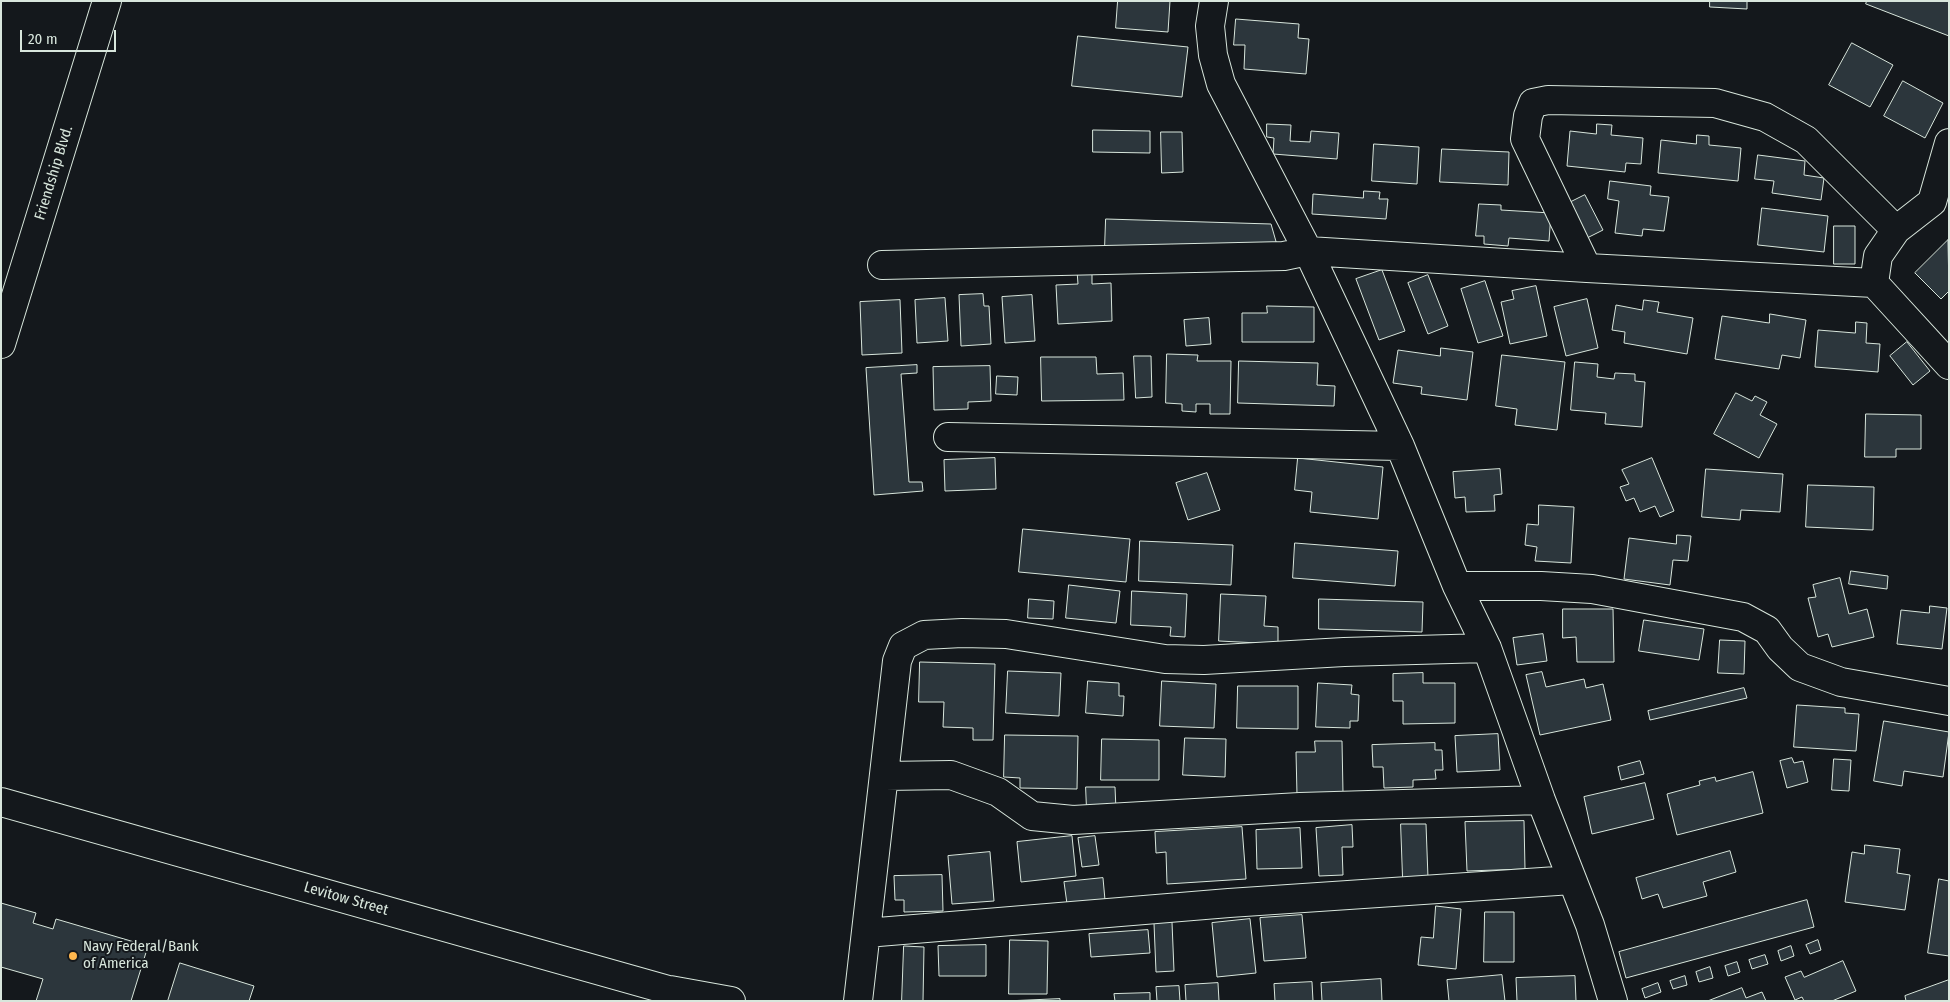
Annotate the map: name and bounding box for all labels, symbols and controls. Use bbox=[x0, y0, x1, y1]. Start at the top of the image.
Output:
scale bar bbox=[22, 20, 119, 52]
text: 20 m bbox=[28, 30, 58, 48]
street label: Friendship Blvd. bbox=[31, 124, 77, 222]
street label: Levitow Street bbox=[302, 878, 390, 920]
place label: Navy Federal/Bank of America bbox=[83, 938, 198, 973]
marker: Navy Federal/Bank of America bbox=[67, 950, 79, 962]

